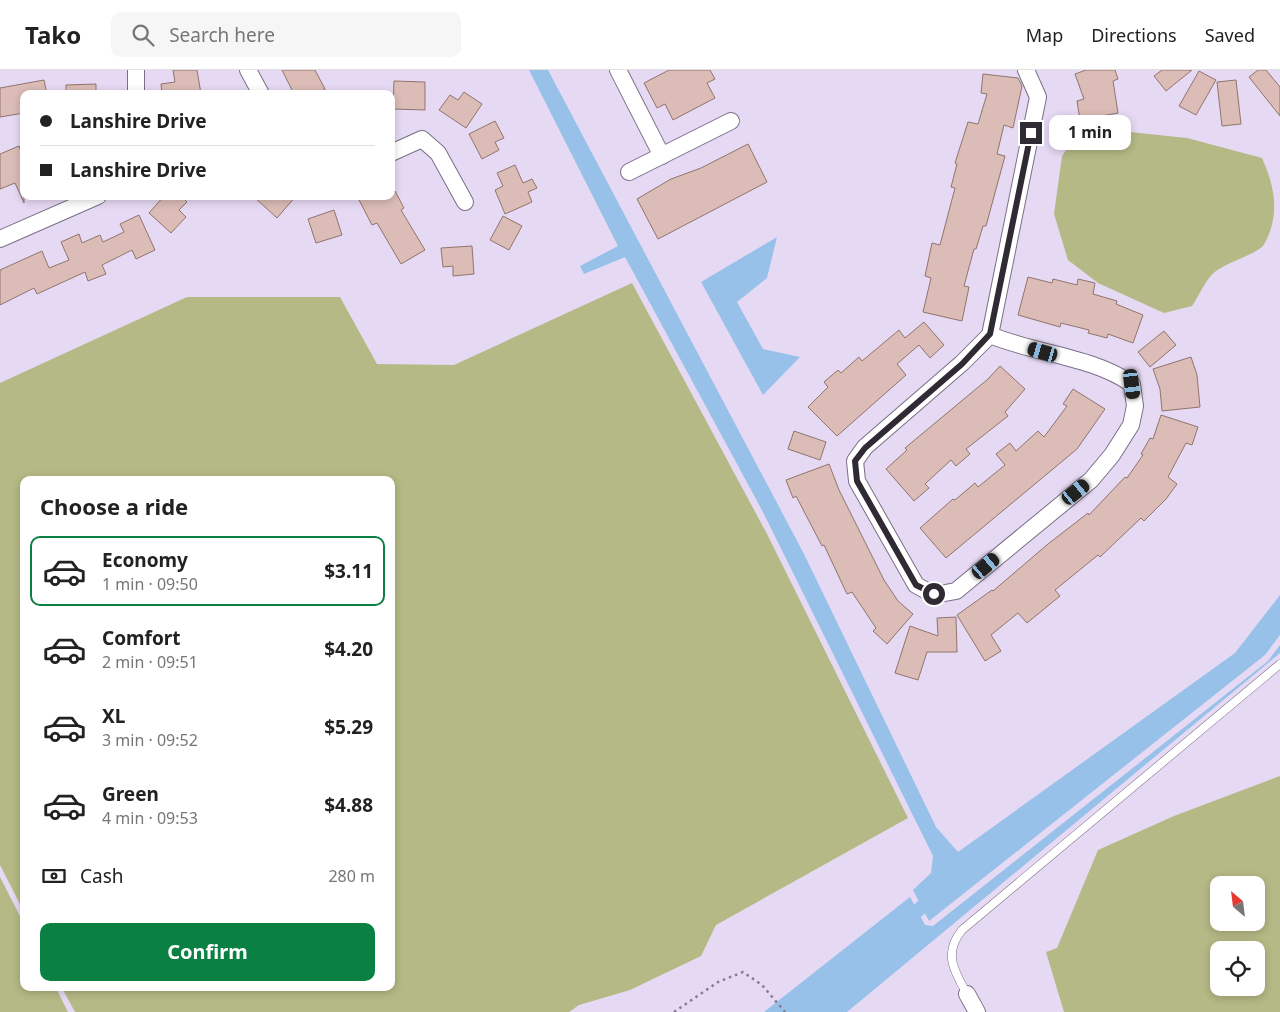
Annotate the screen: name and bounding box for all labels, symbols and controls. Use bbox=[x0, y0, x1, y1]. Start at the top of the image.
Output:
search box bbox=[111, 12, 461, 57]
text: Tako bbox=[25, 18, 81, 51]
icon: search bbox=[129, 21, 157, 49]
text: Search here bbox=[169, 22, 275, 48]
text: Map bbox=[1026, 23, 1063, 47]
text: Directions bbox=[1091, 23, 1177, 47]
text: Saved bbox=[1205, 23, 1255, 47]
text: Lanshire Drive bbox=[70, 108, 207, 134]
callout: 1 min bbox=[1048, 116, 1131, 150]
text: 1 min bbox=[1068, 121, 1112, 143]
route end bbox=[1020, 122, 1042, 144]
text: Lanshire Drive bbox=[70, 157, 207, 183]
car bbox=[1026, 341, 1059, 363]
car bbox=[1122, 368, 1141, 400]
car bbox=[1059, 477, 1092, 507]
text: Choose a ride bbox=[40, 491, 188, 521]
text: Economy bbox=[102, 547, 188, 573]
icon: car bbox=[42, 549, 87, 594]
car bbox=[969, 551, 1002, 581]
text: $3.11 bbox=[324, 558, 373, 584]
text: 1 min · 09:50 bbox=[102, 573, 198, 595]
route start bbox=[923, 583, 945, 605]
text: Comfort bbox=[102, 625, 181, 651]
icon: car bbox=[42, 627, 87, 672]
text: $4.20 bbox=[324, 636, 373, 662]
text: 2 min · 09:51 bbox=[102, 651, 198, 673]
text: XL bbox=[102, 703, 125, 729]
icon: car bbox=[42, 705, 87, 750]
text: $5.29 bbox=[324, 714, 373, 740]
text: 3 min · 09:52 bbox=[102, 729, 198, 751]
text: Green bbox=[102, 781, 159, 807]
icon: car bbox=[42, 783, 87, 828]
text: $4.88 bbox=[324, 792, 373, 818]
text: 4 min · 09:53 bbox=[102, 807, 198, 829]
icon: cash bbox=[40, 862, 68, 890]
text: Cash bbox=[80, 863, 124, 889]
text: 280 m bbox=[328, 865, 375, 887]
north arrow bbox=[1210, 876, 1265, 931]
map controls bbox=[1210, 876, 1265, 996]
button: Confirm bbox=[40, 923, 375, 981]
button: locate bbox=[1210, 941, 1265, 996]

